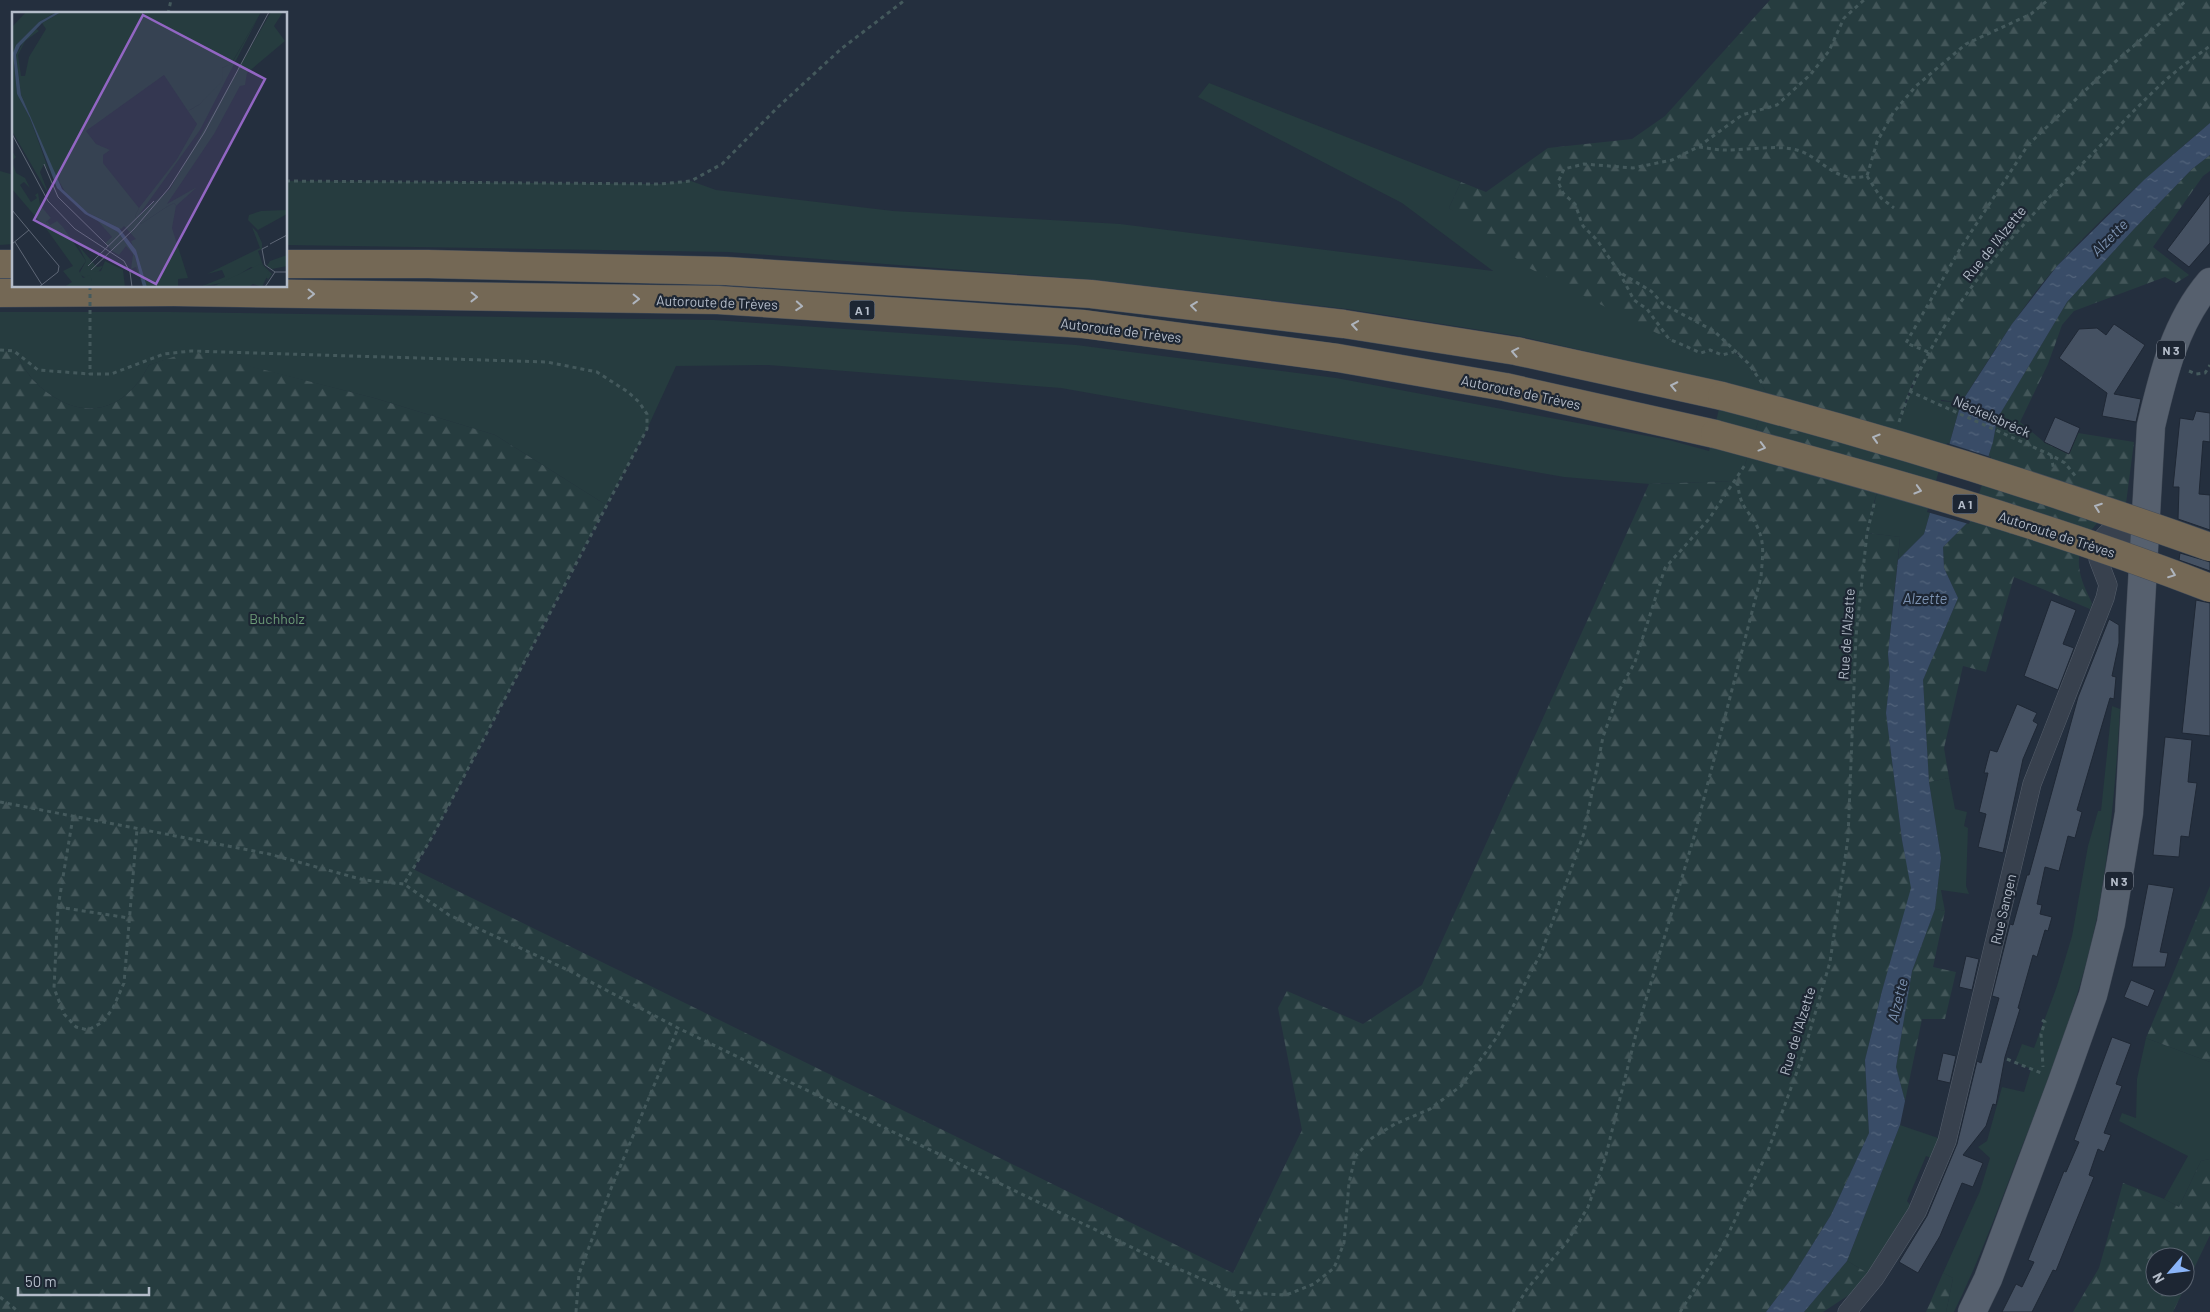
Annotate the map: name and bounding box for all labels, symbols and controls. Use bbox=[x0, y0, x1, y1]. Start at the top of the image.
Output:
inset map bbox=[12, 12, 288, 288]
street label: Rue de l'Alzette bbox=[1959, 202, 2029, 284]
water label: Alzette bbox=[2087, 215, 2131, 259]
one-way arrow bbox=[308, 289, 315, 299]
one-way arrow bbox=[470, 291, 478, 302]
street label: Autoroute de Trèves bbox=[656, 291, 778, 313]
one-way arrow bbox=[632, 294, 640, 304]
one-way arrow bbox=[795, 300, 803, 311]
road number: A 1 bbox=[850, 300, 874, 320]
one-way arrow bbox=[1189, 301, 1197, 312]
street label: Autoroute de Trèves bbox=[1060, 314, 1183, 346]
one-way arrow bbox=[1350, 321, 1359, 331]
road number: N 3 bbox=[2157, 340, 2185, 360]
one-way arrow bbox=[1511, 347, 1520, 357]
street label: Autoroute de Trèves bbox=[1460, 371, 1583, 413]
one-way arrow bbox=[1670, 381, 1679, 392]
street label: Néckelsbréck bbox=[1951, 391, 2033, 441]
one-way arrow bbox=[1873, 433, 1881, 443]
one-way arrow bbox=[1757, 441, 1765, 451]
one-way arrow bbox=[1914, 485, 1922, 495]
road number: A 1 bbox=[1952, 494, 1978, 514]
one-way arrow bbox=[2094, 503, 2103, 513]
street label: Autoroute de Trèves bbox=[1996, 507, 2118, 561]
one-way arrow bbox=[2167, 567, 2176, 578]
street label: Rue de l'Alzette bbox=[1834, 588, 1858, 680]
water label: Alzette bbox=[1903, 589, 1947, 607]
park label: Buchholz bbox=[249, 610, 305, 627]
road number: N 3 bbox=[2105, 871, 2133, 890]
street label: Rue Sangen bbox=[1987, 872, 2019, 946]
water label: Alzette bbox=[1883, 976, 1911, 1024]
street label: Rue de l'Alzette bbox=[1776, 985, 1818, 1077]
north arrow bbox=[2145, 1247, 2195, 1297]
scale bar bbox=[18, 1264, 149, 1296]
text: N bbox=[2148, 1270, 2168, 1286]
text: 50 m bbox=[25, 1272, 57, 1290]

